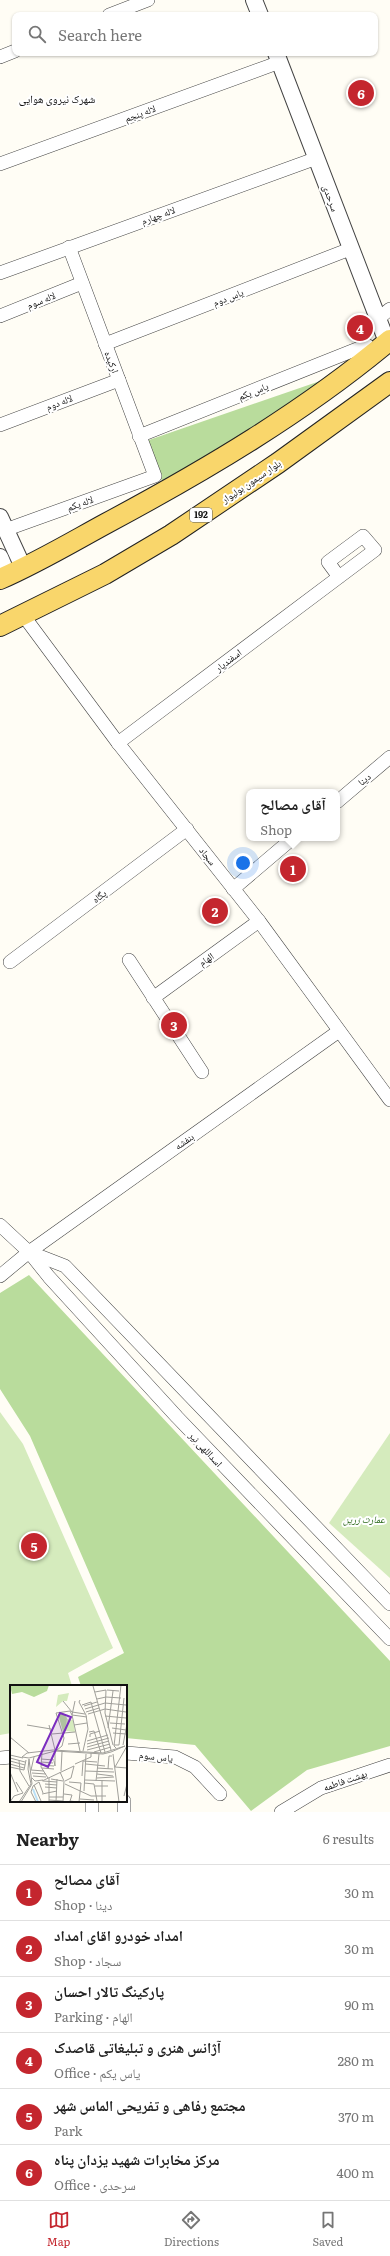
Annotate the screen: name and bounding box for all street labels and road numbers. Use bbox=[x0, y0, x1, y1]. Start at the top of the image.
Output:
street label: لاله پنجم bbox=[122, 100, 158, 126]
street label: سرحدی bbox=[320, 182, 343, 214]
street label: لاله چهارم bbox=[139, 201, 177, 229]
street label: یاس دوم bbox=[210, 284, 246, 310]
street label: لاله سوم bbox=[24, 287, 58, 313]
street label: ارکیده bbox=[101, 348, 124, 375]
street label: یاس یکم bbox=[235, 378, 271, 404]
street label: لاله دوم bbox=[43, 390, 75, 414]
street label: بلوار سیمون بولیوار bbox=[217, 455, 284, 507]
street label: لاله یکم bbox=[65, 491, 95, 515]
road number: 192 bbox=[190, 508, 212, 522]
street label: اسفندیار bbox=[210, 644, 244, 675]
street label: دینا bbox=[354, 769, 373, 789]
street label: سجاد bbox=[196, 843, 221, 868]
street label: پگاه bbox=[88, 885, 109, 906]
street label: الهام bbox=[195, 948, 217, 970]
street label: بنفشه bbox=[171, 1128, 197, 1153]
street label: اسداللهی نیر bbox=[185, 1427, 227, 1470]
street label: یاس سوم bbox=[138, 1746, 174, 1766]
street label: بهشت فاطمه bbox=[321, 1765, 369, 1794]

